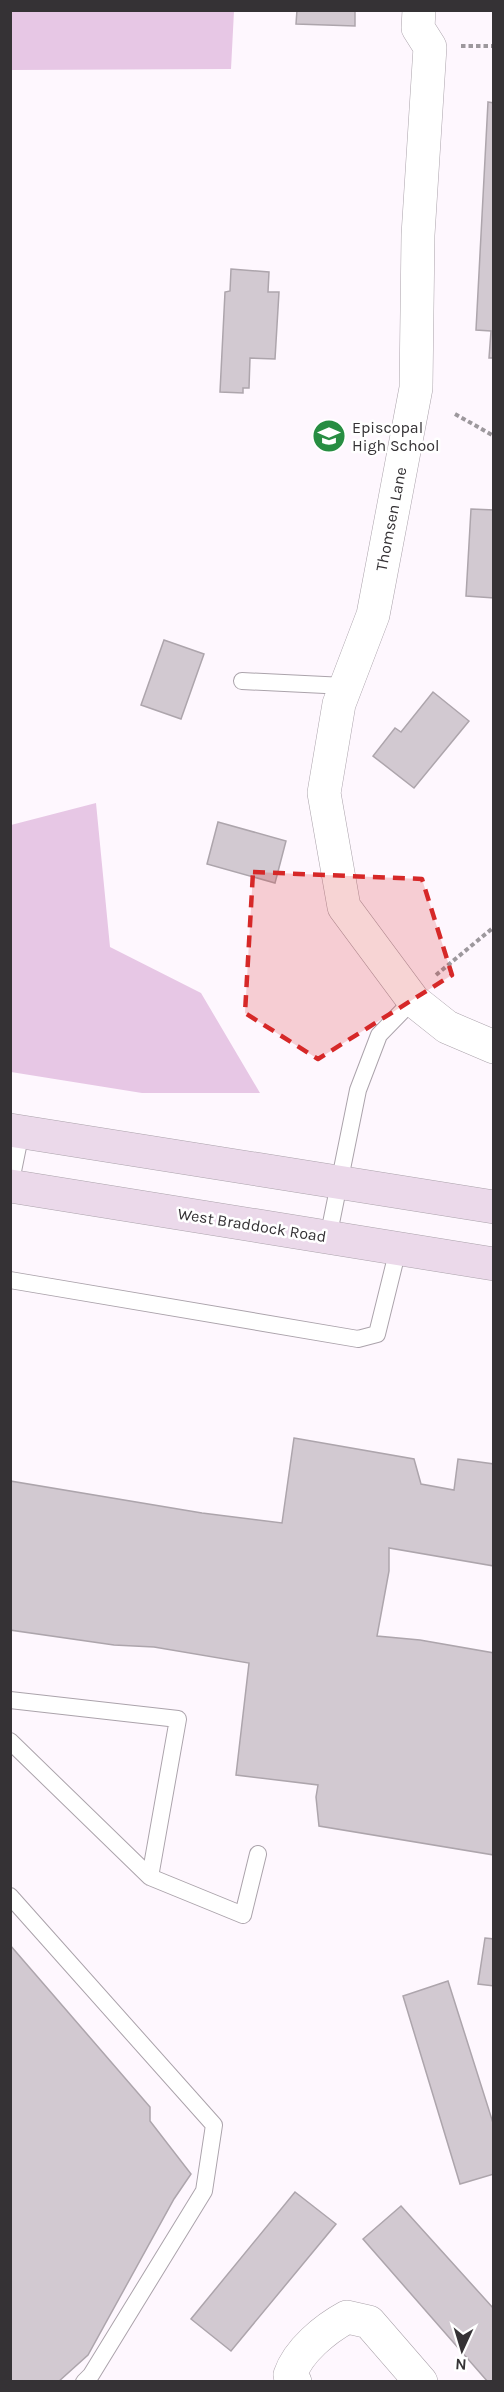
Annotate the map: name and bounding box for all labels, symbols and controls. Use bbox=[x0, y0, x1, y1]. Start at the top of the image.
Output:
school or university icon: Episcopal High School bbox=[311, 418, 347, 454]
place label: Episcopal High School bbox=[352, 418, 440, 455]
street label: Thomsen Lane bbox=[372, 465, 410, 573]
street label: West Braddock Road bbox=[176, 1204, 328, 1246]
north arrow bbox=[432, 2320, 492, 2380]
text: N bbox=[455, 2355, 467, 2374]

